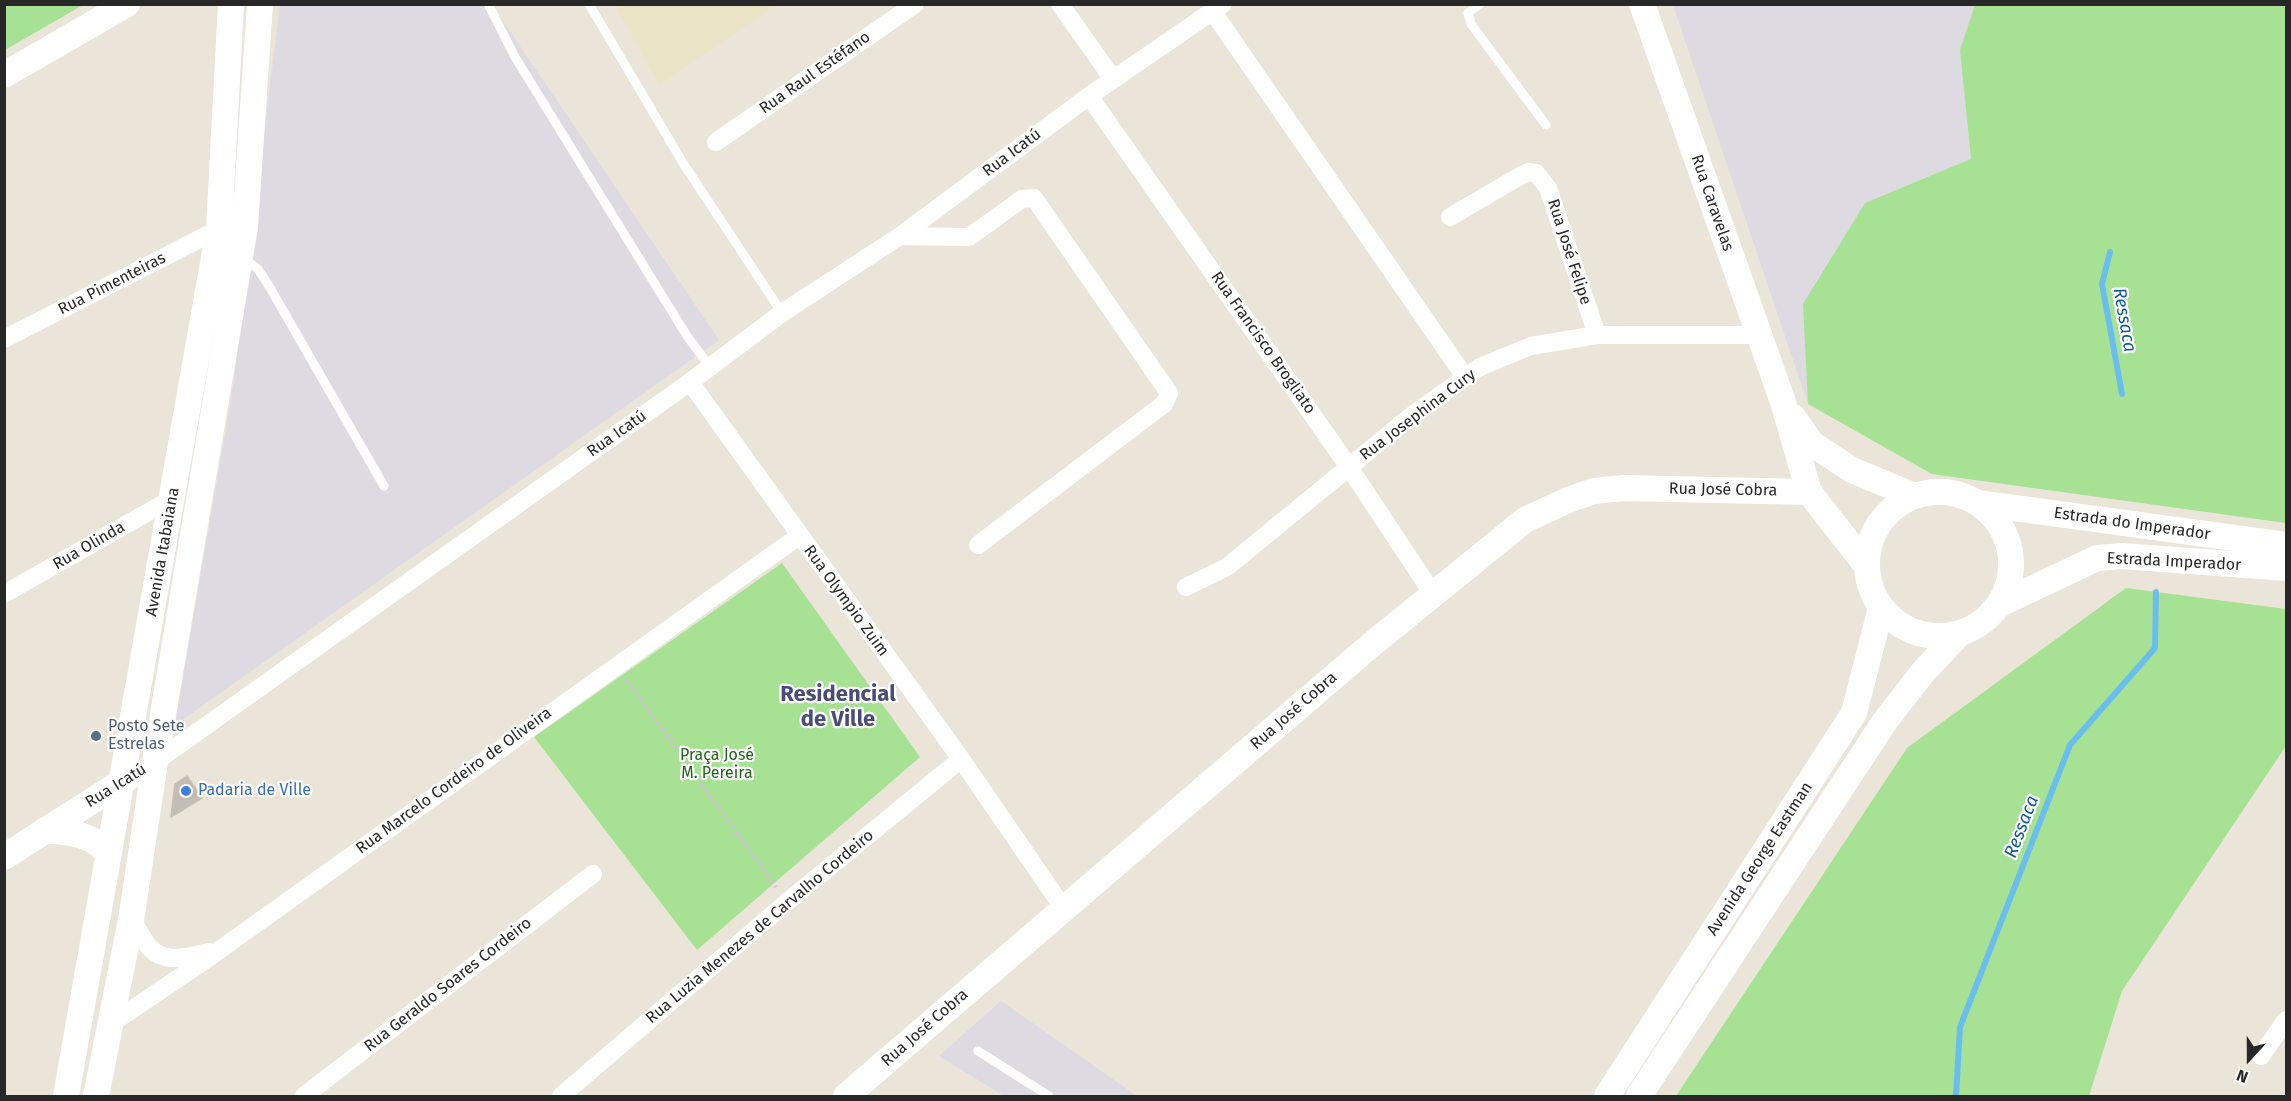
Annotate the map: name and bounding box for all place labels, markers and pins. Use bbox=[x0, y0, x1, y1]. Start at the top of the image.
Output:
place label: Posto Sete Estrelas bbox=[108, 717, 184, 755]
marker: Posto Sete Estrelas bbox=[89, 729, 103, 743]
place label: Padaria de Ville bbox=[198, 781, 311, 801]
marker: Padaria de Ville bbox=[179, 784, 193, 798]

